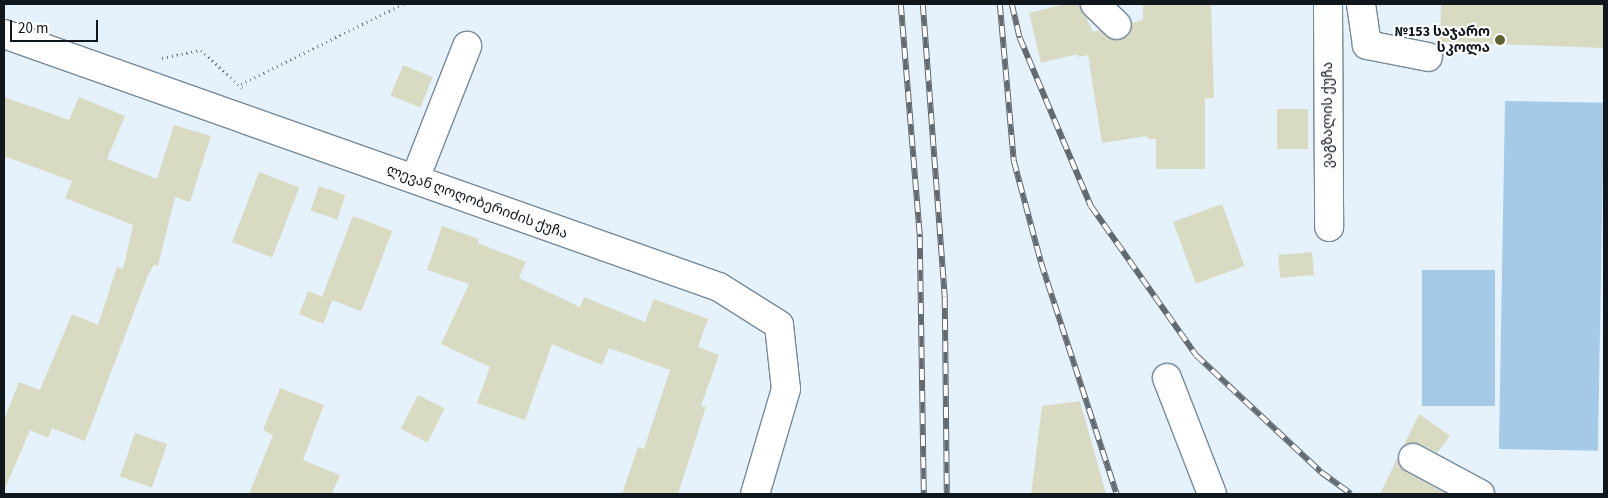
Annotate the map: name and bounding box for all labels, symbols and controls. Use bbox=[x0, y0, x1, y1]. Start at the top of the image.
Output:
scale bar bbox=[12, 10, 100, 42]
text: 20 m bbox=[18, 18, 48, 39]
place label: №153 საჯარო სკოლა bbox=[1394, 24, 1490, 56]
marker: №153 საჯარო სკოლა bbox=[1494, 34, 1506, 46]
street label: ვაგზალის ქუჩა bbox=[1320, 62, 1336, 168]
street label: ლევან ღოღობერიძის ქუჩა bbox=[384, 161, 570, 243]

